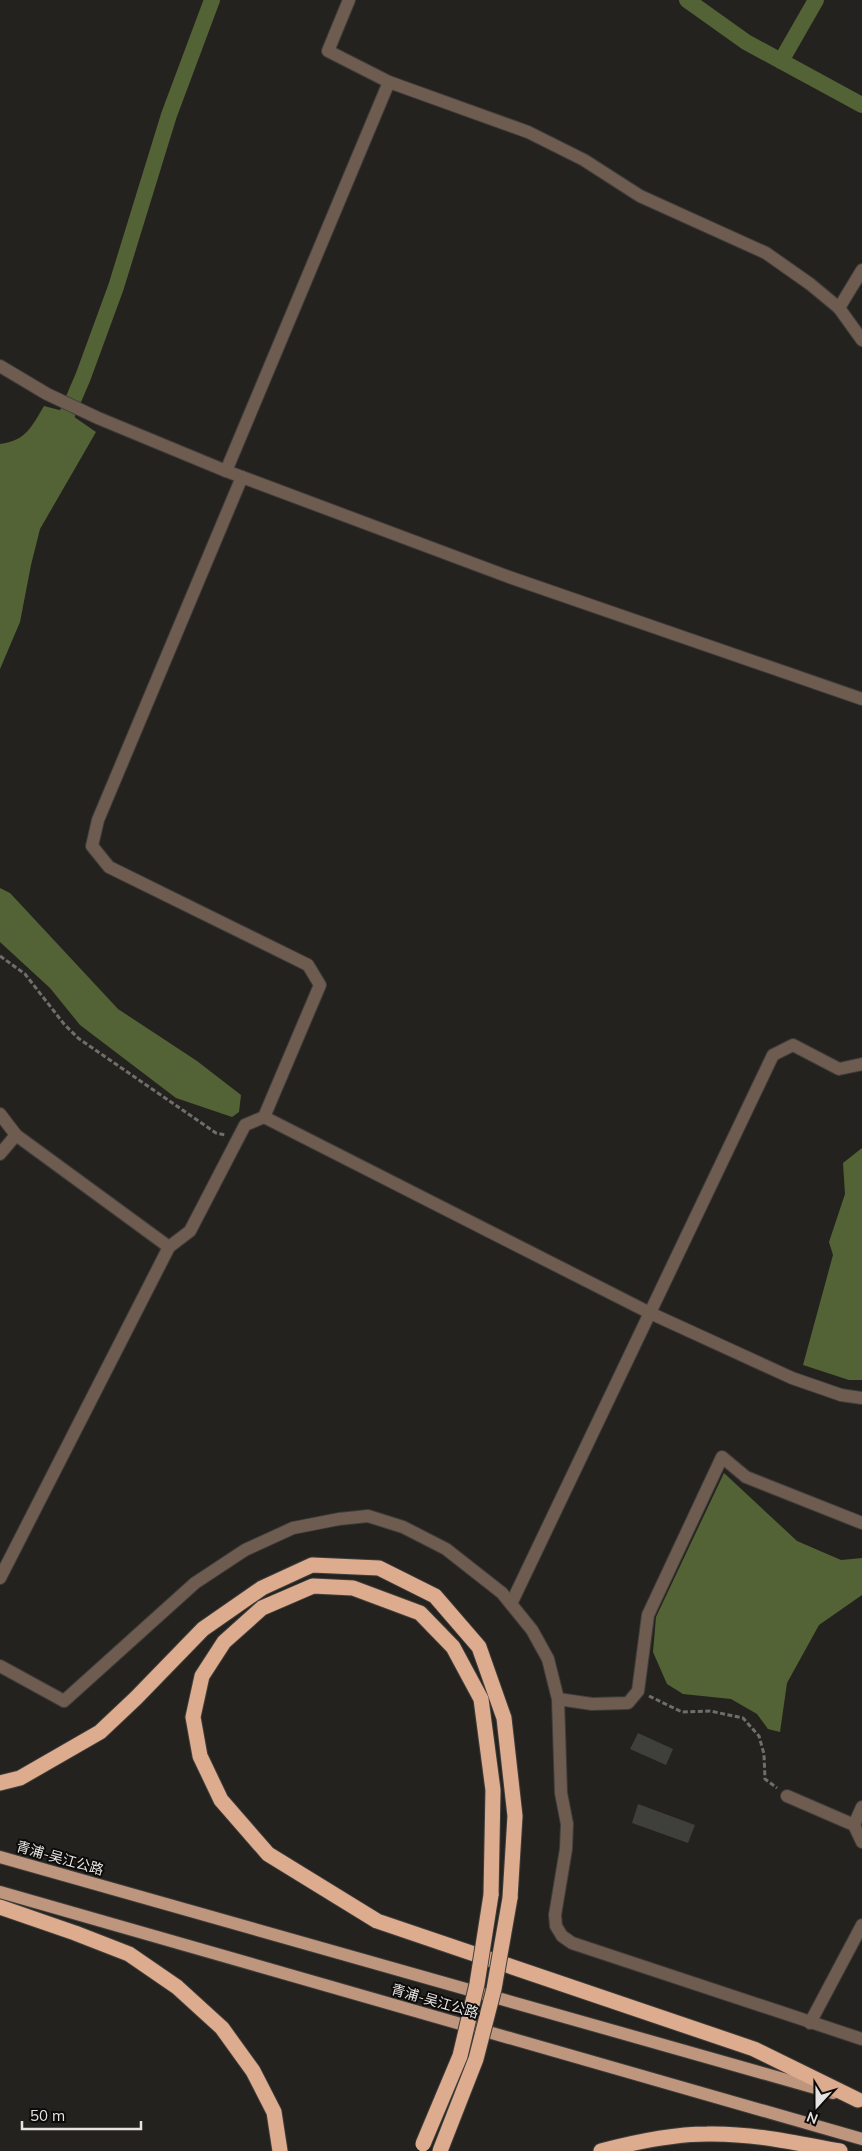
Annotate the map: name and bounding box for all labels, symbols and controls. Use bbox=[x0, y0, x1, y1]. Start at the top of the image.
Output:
street label: 青浦-吴江公路 bbox=[14, 1837, 106, 1879]
street label: 青浦-吴江公路 bbox=[389, 1980, 481, 2022]
north arrow bbox=[792, 2081, 842, 2131]
scale bar bbox=[22, 2098, 141, 2130]
text: 50 m bbox=[30, 2106, 65, 2125]
text: N bbox=[804, 2108, 821, 2128]

